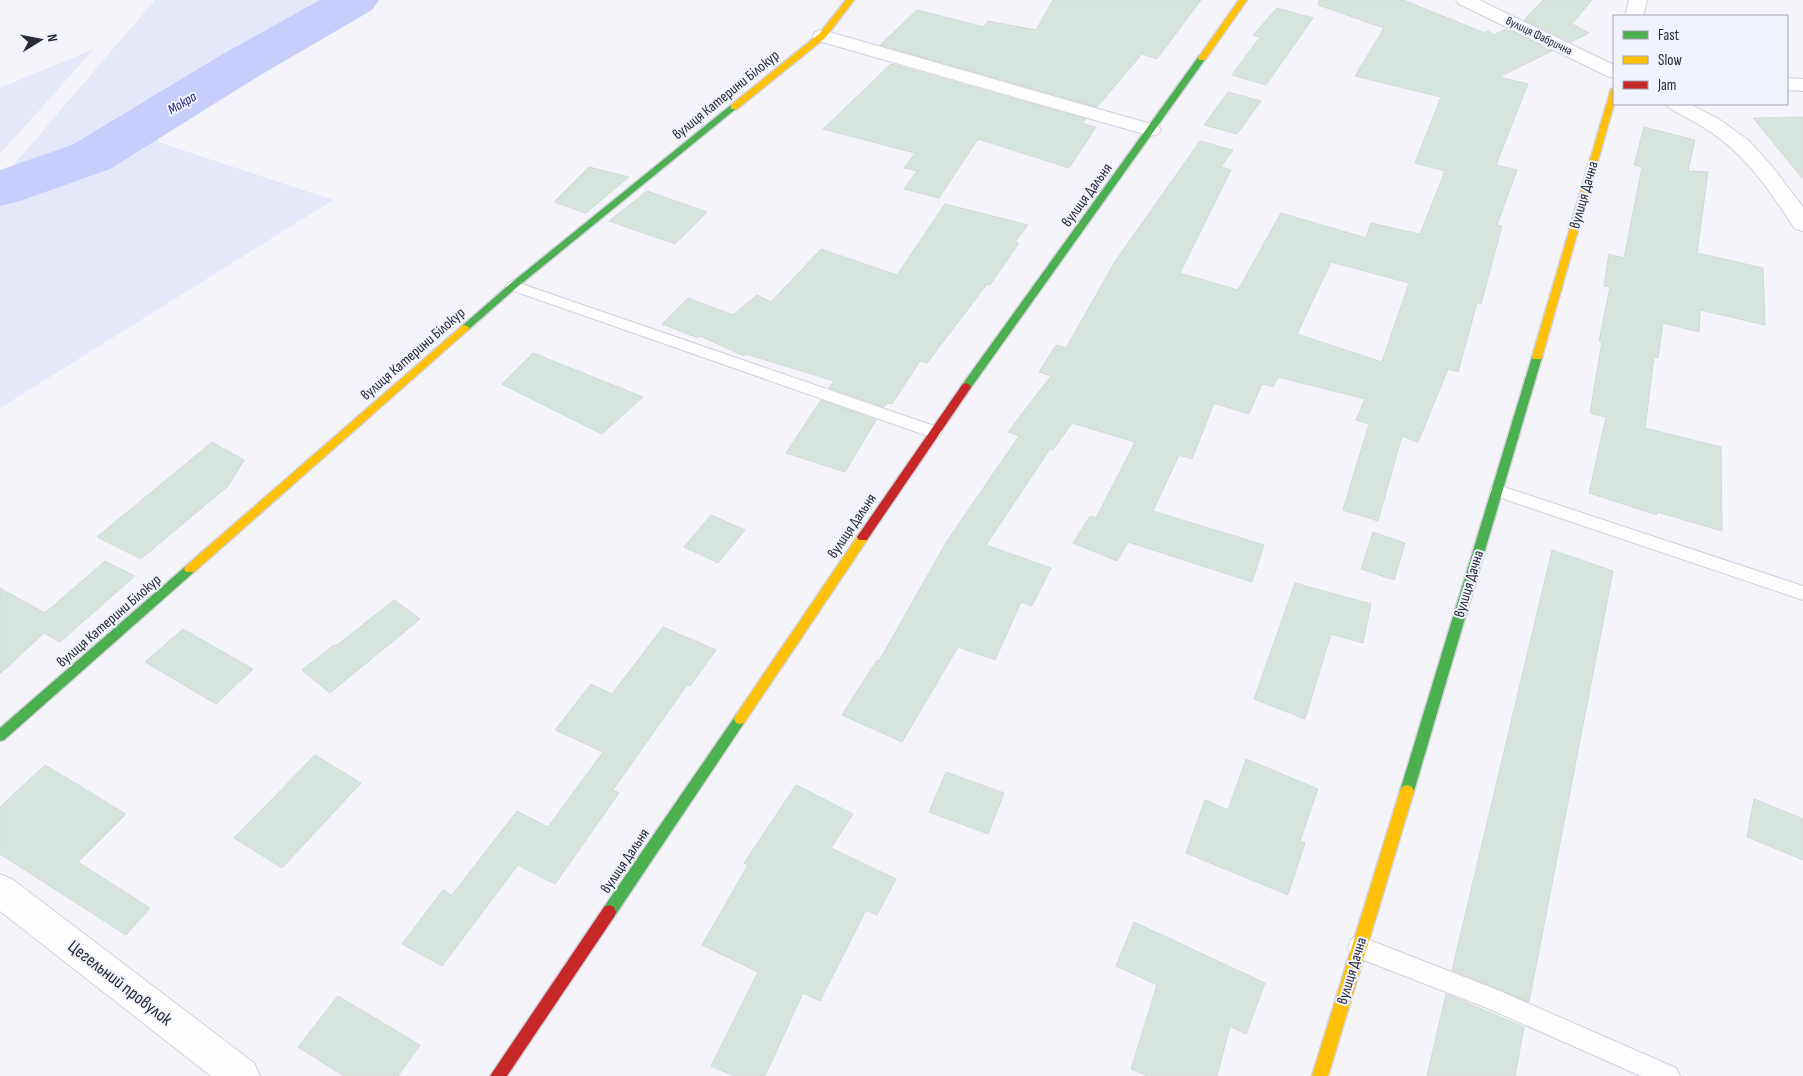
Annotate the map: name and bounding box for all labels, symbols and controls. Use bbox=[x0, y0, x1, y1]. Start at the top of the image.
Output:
street label: вулиця Фабрична bbox=[1503, 13, 1575, 59]
north arrow bbox=[15, 15, 65, 65]
legend bbox=[1613, 15, 1788, 105]
text: Fast bbox=[1658, 26, 1680, 45]
text: N bbox=[43, 33, 61, 43]
street label: вулиця Катерини Білокур bbox=[669, 46, 783, 144]
text: Slow bbox=[1658, 51, 1682, 70]
text: Jam bbox=[1657, 76, 1676, 95]
water label: Мокра bbox=[165, 88, 200, 118]
street label: вулиця Дальня bbox=[1058, 159, 1117, 231]
street label: вулиця Дачна bbox=[1565, 159, 1603, 231]
street label: вулиця Катерини Білокур bbox=[357, 303, 469, 405]
street label: вулиця Дальня bbox=[823, 490, 881, 562]
street label: вулиця Дачна bbox=[1450, 548, 1488, 620]
street label: вулиця Катерини Білокур bbox=[53, 570, 165, 672]
street label: вулиця Дальня bbox=[596, 825, 654, 897]
street label: вулиця Дачна bbox=[1333, 935, 1371, 1007]
street label: Цегельний провулок bbox=[64, 936, 176, 1030]

